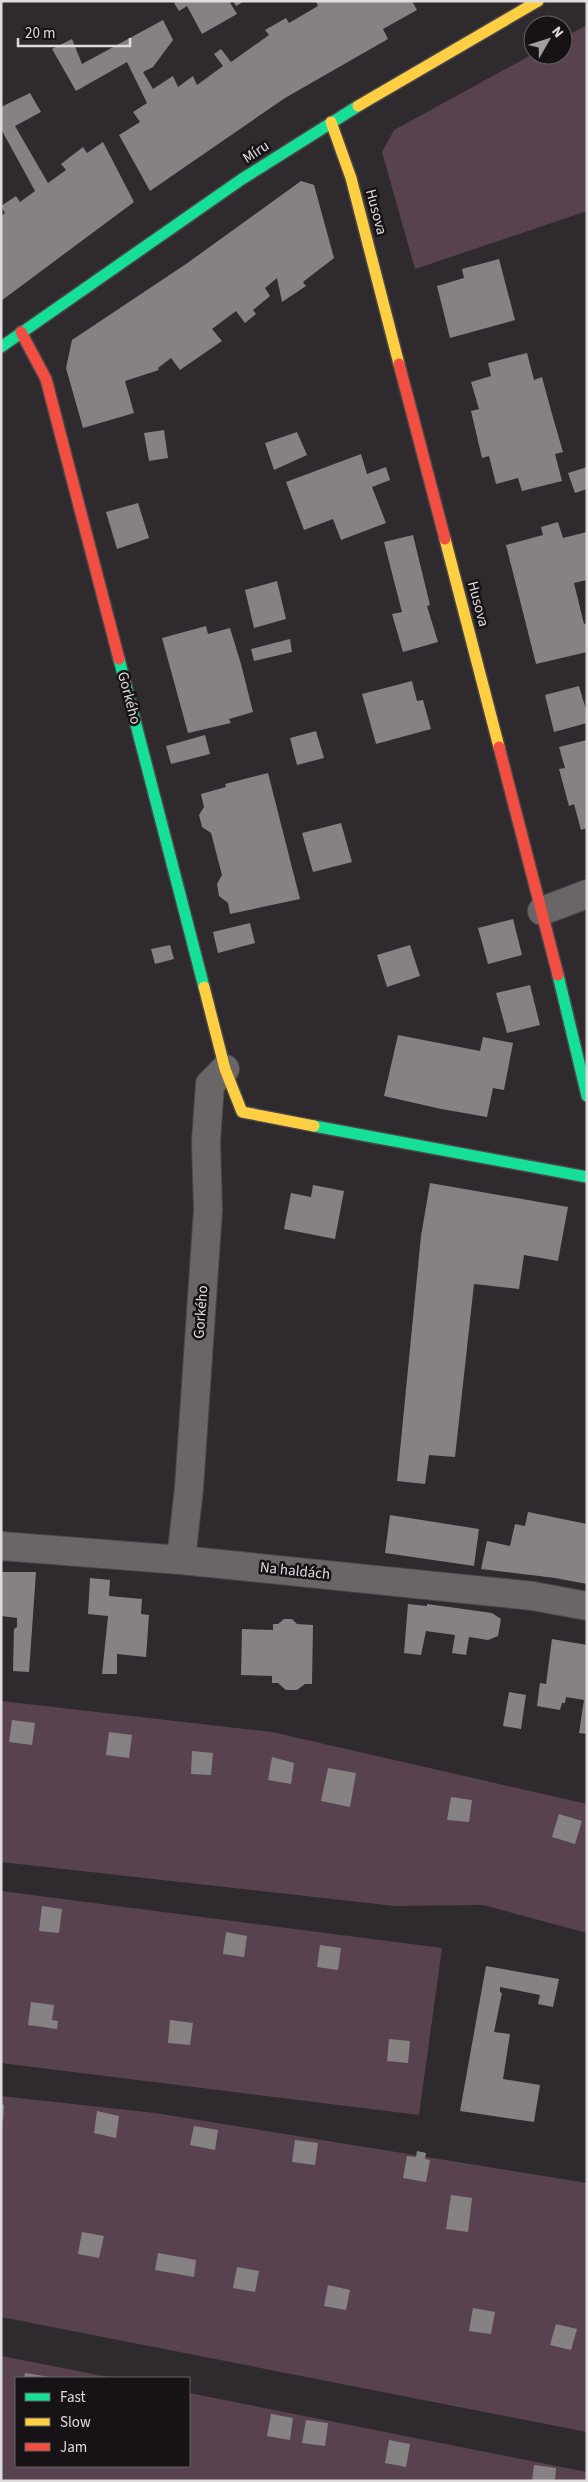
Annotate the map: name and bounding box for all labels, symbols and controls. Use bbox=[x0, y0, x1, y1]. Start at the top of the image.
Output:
scale bar bbox=[18, 15, 130, 47]
north arrow bbox=[523, 15, 573, 65]
text: 20 m bbox=[25, 23, 55, 44]
text: N bbox=[547, 23, 568, 42]
street label: Míru bbox=[239, 136, 273, 168]
street label: Husova bbox=[360, 187, 392, 237]
street label: Husova bbox=[462, 579, 494, 629]
street label: Gorkého bbox=[112, 669, 146, 727]
street label: Gorkého bbox=[189, 1285, 213, 1339]
street label: Na haldách bbox=[259, 1557, 331, 1585]
legend bbox=[15, 2377, 190, 2467]
text: Fast bbox=[60, 2387, 86, 2408]
text: Slow bbox=[60, 2412, 91, 2433]
text: Jam bbox=[60, 2437, 87, 2458]

